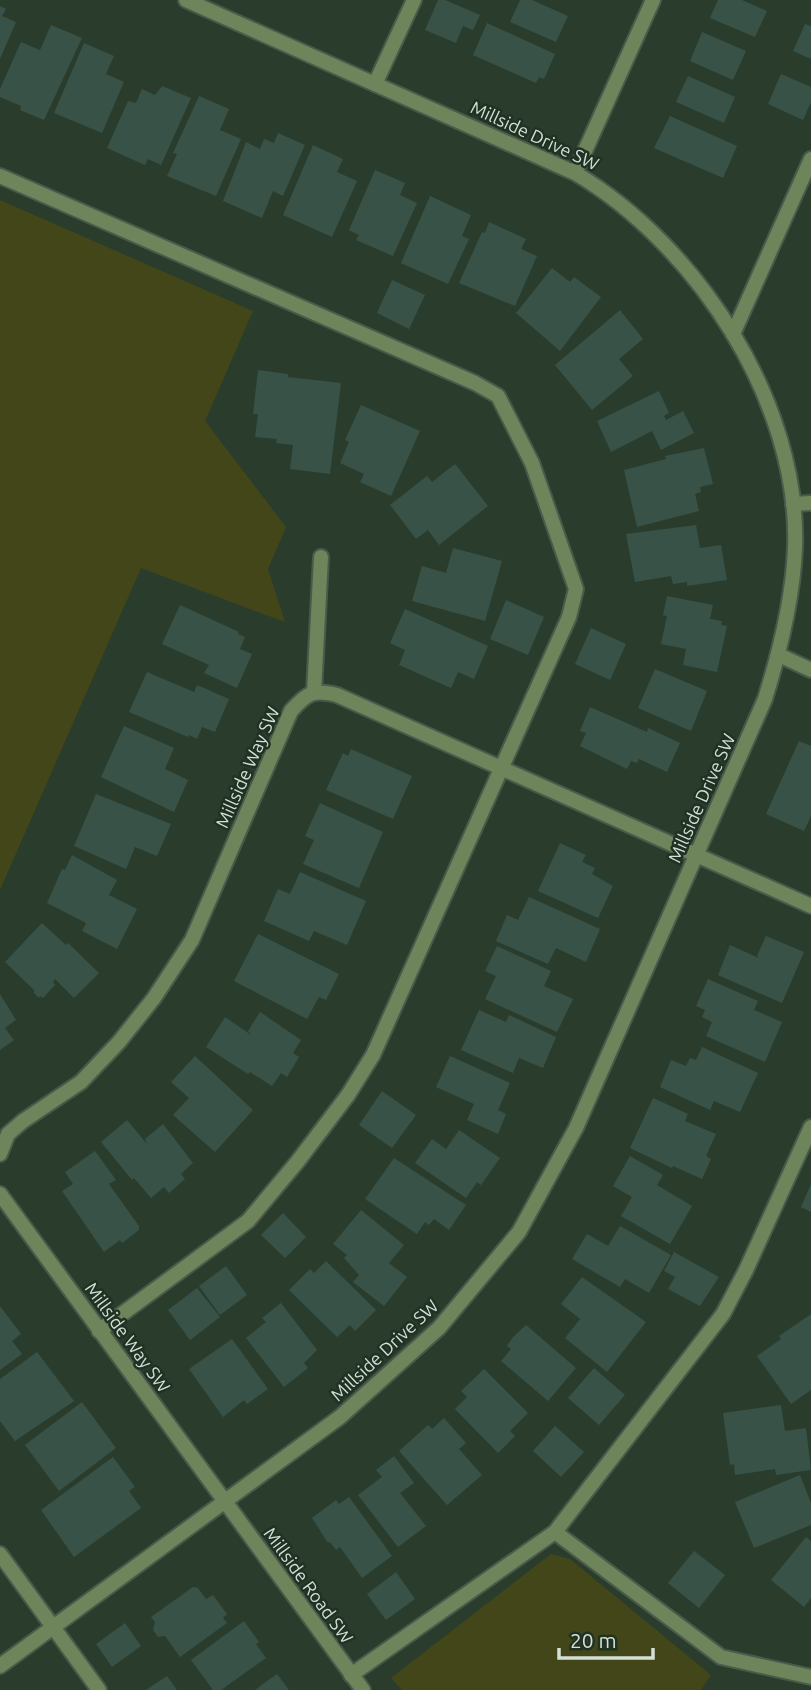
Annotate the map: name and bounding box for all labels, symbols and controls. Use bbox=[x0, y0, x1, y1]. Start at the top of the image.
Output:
street label: Millside Drive SW bbox=[468, 97, 603, 174]
street label: Millside Way SW bbox=[211, 703, 283, 831]
street label: Millside Drive SW bbox=[664, 730, 739, 866]
street label: Millside Way SW bbox=[82, 1278, 175, 1396]
street label: Millside Drive SW bbox=[326, 1295, 442, 1405]
street label: Millside Road SW bbox=[260, 1523, 358, 1647]
scale bar bbox=[559, 1616, 654, 1660]
text: 20 m bbox=[570, 1628, 617, 1652]

